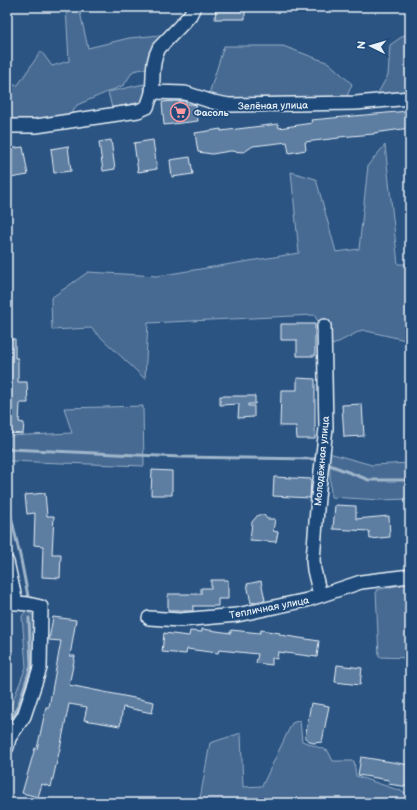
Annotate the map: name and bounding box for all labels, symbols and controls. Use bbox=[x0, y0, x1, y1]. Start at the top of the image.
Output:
north arrow bbox=[351, 26, 391, 66]
text: N bbox=[355, 40, 368, 50]
street label: Зелёная улица bbox=[238, 99, 308, 113]
supermarket icon: Фасоль bbox=[169, 101, 191, 123]
place label: Фасоль bbox=[194, 107, 230, 119]
street label: Молодёжная улица bbox=[312, 416, 332, 507]
street label: Тепличная улица bbox=[228, 594, 310, 622]

